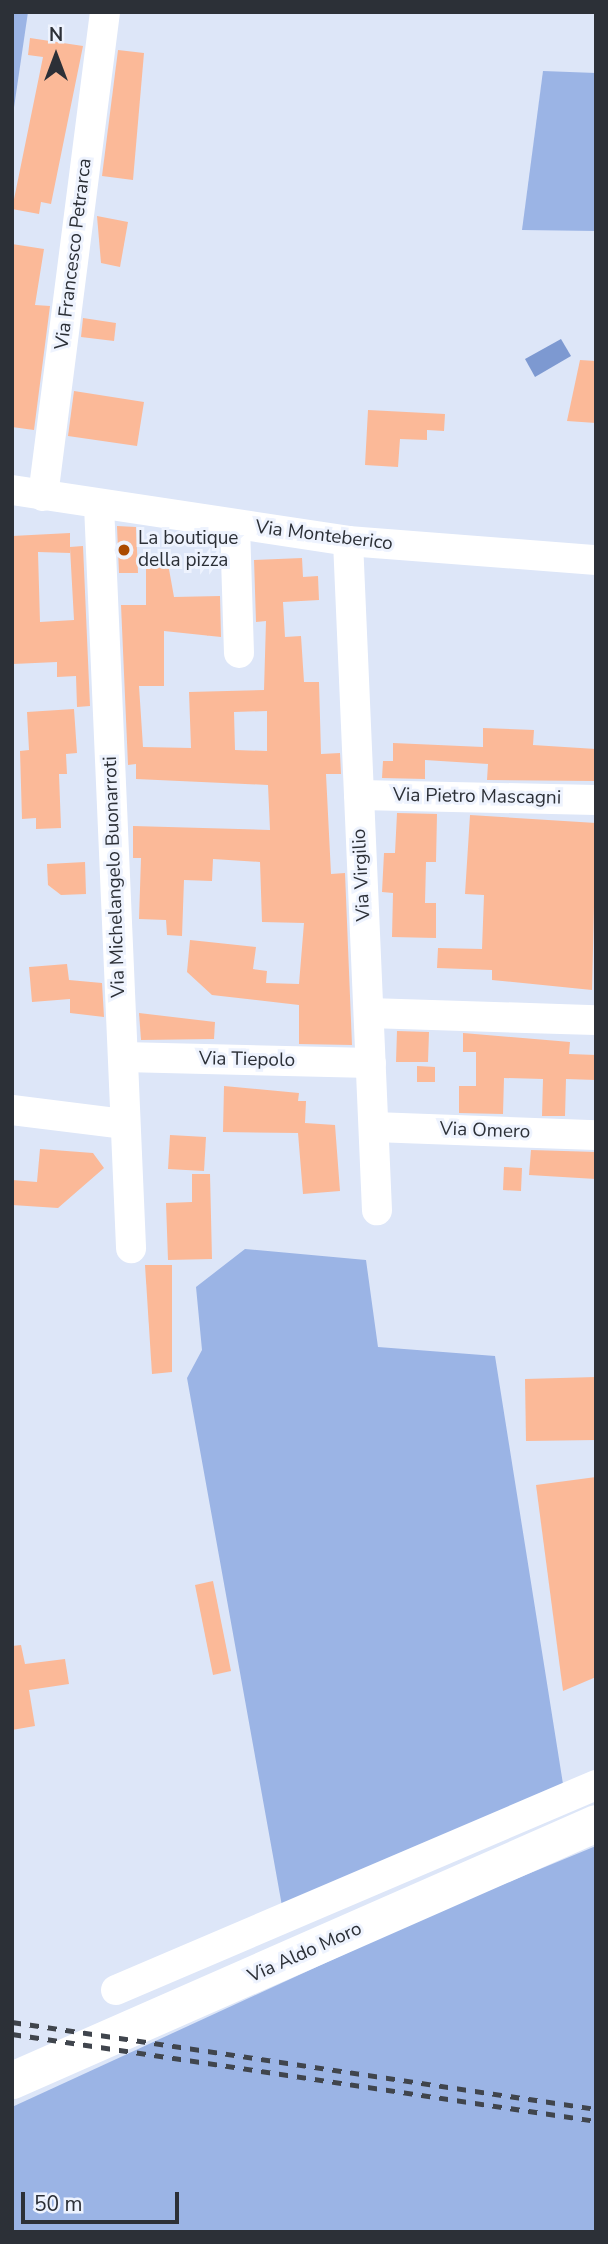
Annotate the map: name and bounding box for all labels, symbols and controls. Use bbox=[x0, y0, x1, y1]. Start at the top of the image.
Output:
north arrow bbox=[21, 21, 91, 91]
text: N bbox=[49, 22, 63, 48]
street label: Via Francesco Petrarca bbox=[51, 157, 97, 351]
street label: Via Monteberico bbox=[254, 516, 394, 556]
place label: La boutique della pizza bbox=[138, 528, 238, 572]
marker: La boutique della pizza bbox=[116, 542, 132, 558]
street label: Via Michelangelo Buonarroti bbox=[99, 756, 131, 998]
street label: Via Pietro Mascagni bbox=[393, 784, 561, 810]
street label: Via Virgilio bbox=[348, 828, 376, 922]
street label: Via Tiepolo bbox=[199, 1048, 295, 1072]
street label: Via Omero bbox=[439, 1118, 531, 1144]
street label: Via Aldo Moro bbox=[244, 1918, 366, 1988]
scale bar bbox=[24, 2178, 182, 2222]
text: 50 m bbox=[34, 2190, 83, 2218]

